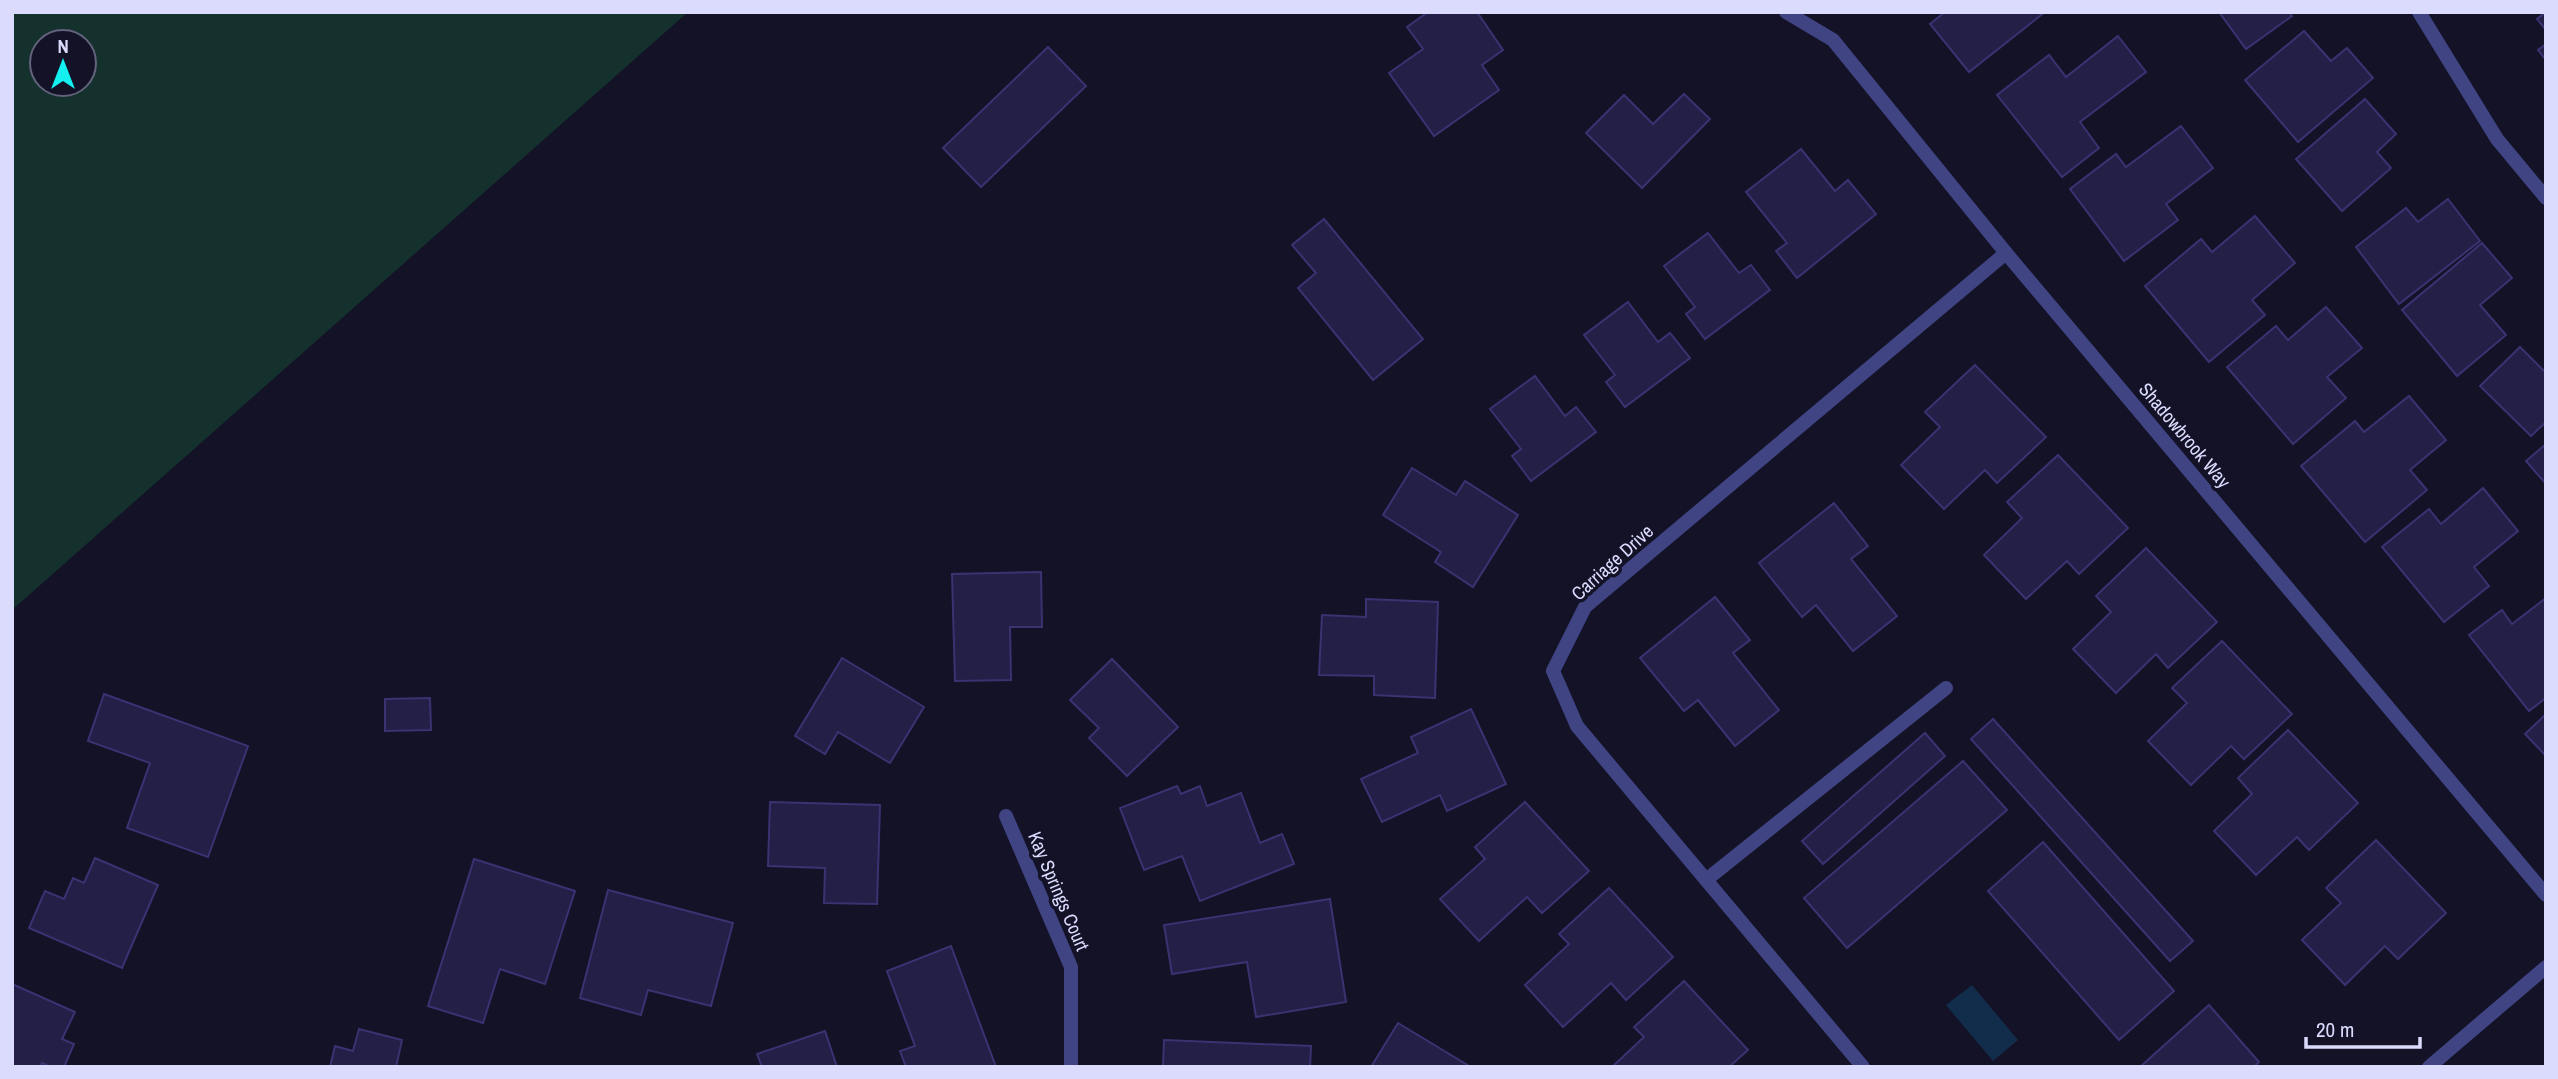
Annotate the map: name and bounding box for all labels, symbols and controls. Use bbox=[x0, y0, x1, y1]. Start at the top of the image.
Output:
north arrow bbox=[28, 28, 98, 98]
text: N bbox=[57, 33, 69, 59]
street label: Shadowbrook Way bbox=[2133, 377, 2237, 493]
street label: Carriage Drive bbox=[1565, 518, 1659, 606]
street label: Kay Springs Court bbox=[1022, 827, 1096, 955]
scale bar bbox=[2306, 1006, 2420, 1050]
text: 20 m bbox=[2316, 1015, 2354, 1044]

